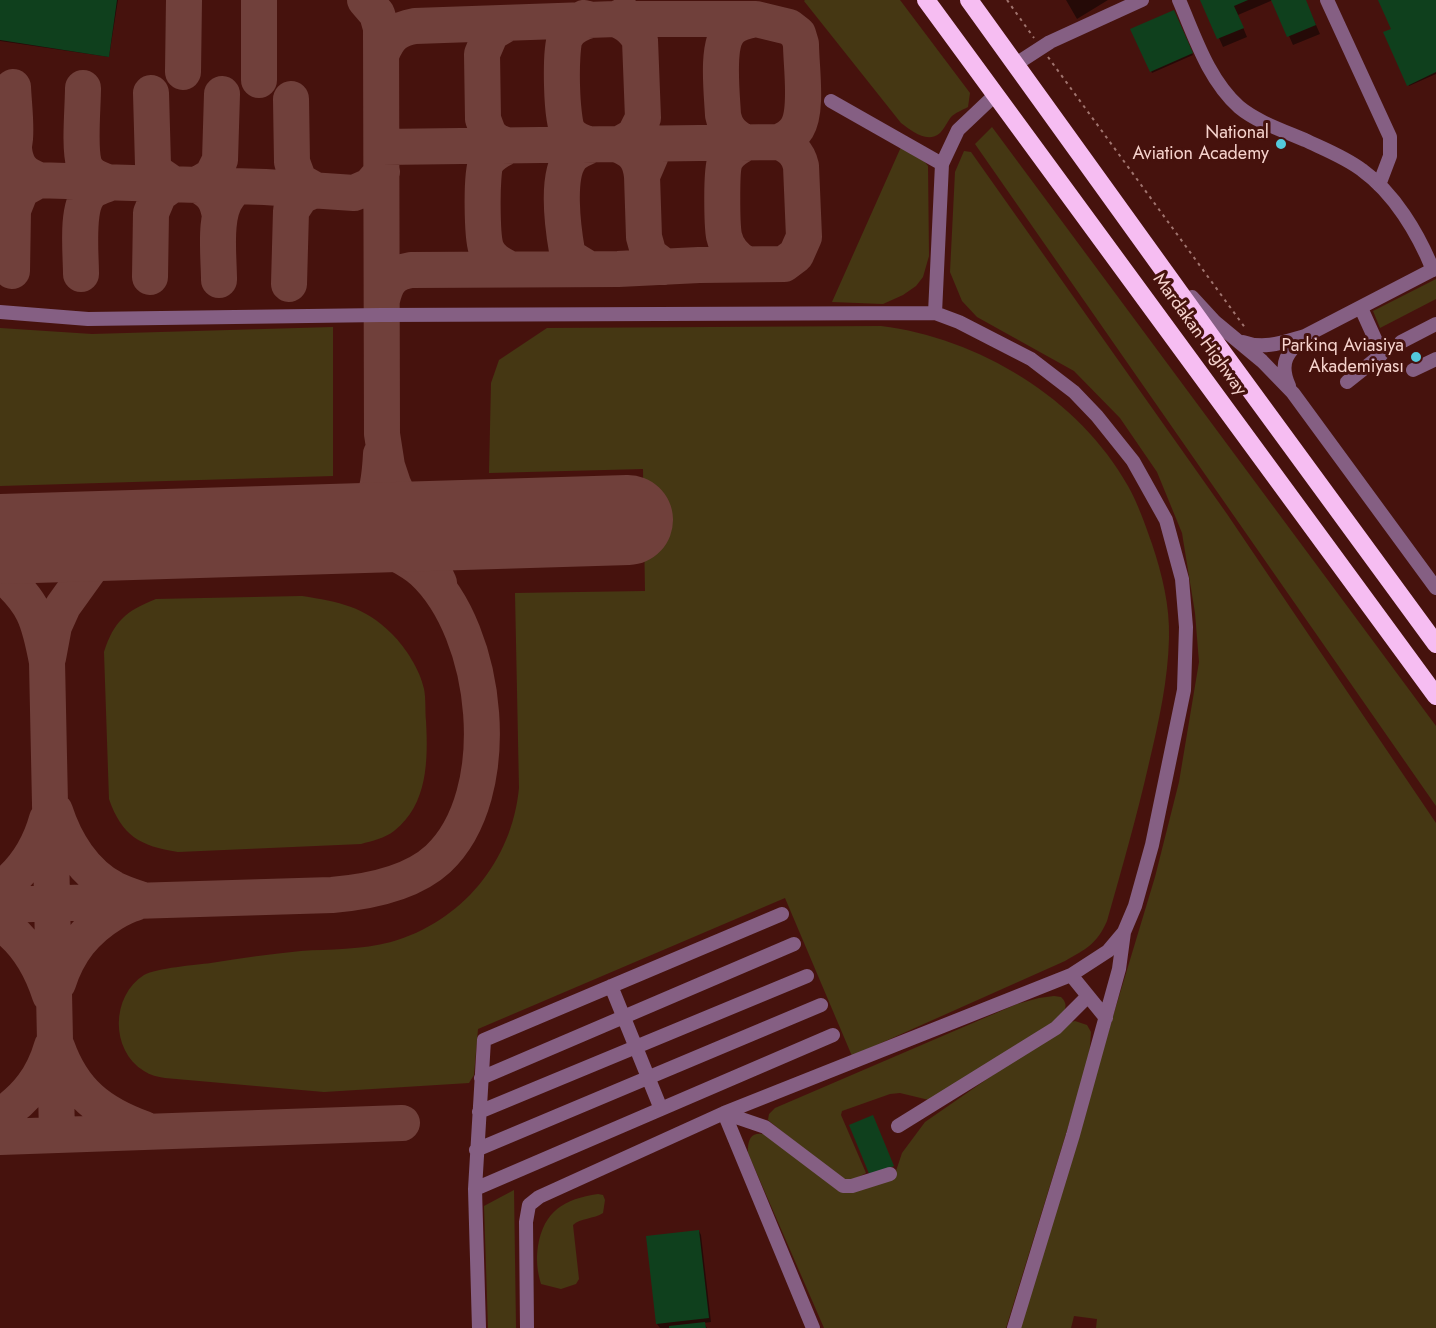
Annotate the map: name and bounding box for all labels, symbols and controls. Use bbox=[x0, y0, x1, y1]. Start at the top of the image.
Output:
place label: National Aviation Academy bbox=[1133, 123, 1269, 166]
marker: National Aviation Academy bbox=[1274, 137, 1288, 151]
street label: Mardakan Highway bbox=[1147, 270, 1251, 400]
place label: Parkinq Aviasiya Akademiyası bbox=[1281, 336, 1404, 378]
marker: Parkinq Aviasiya Akademiyası bbox=[1409, 350, 1423, 364]

